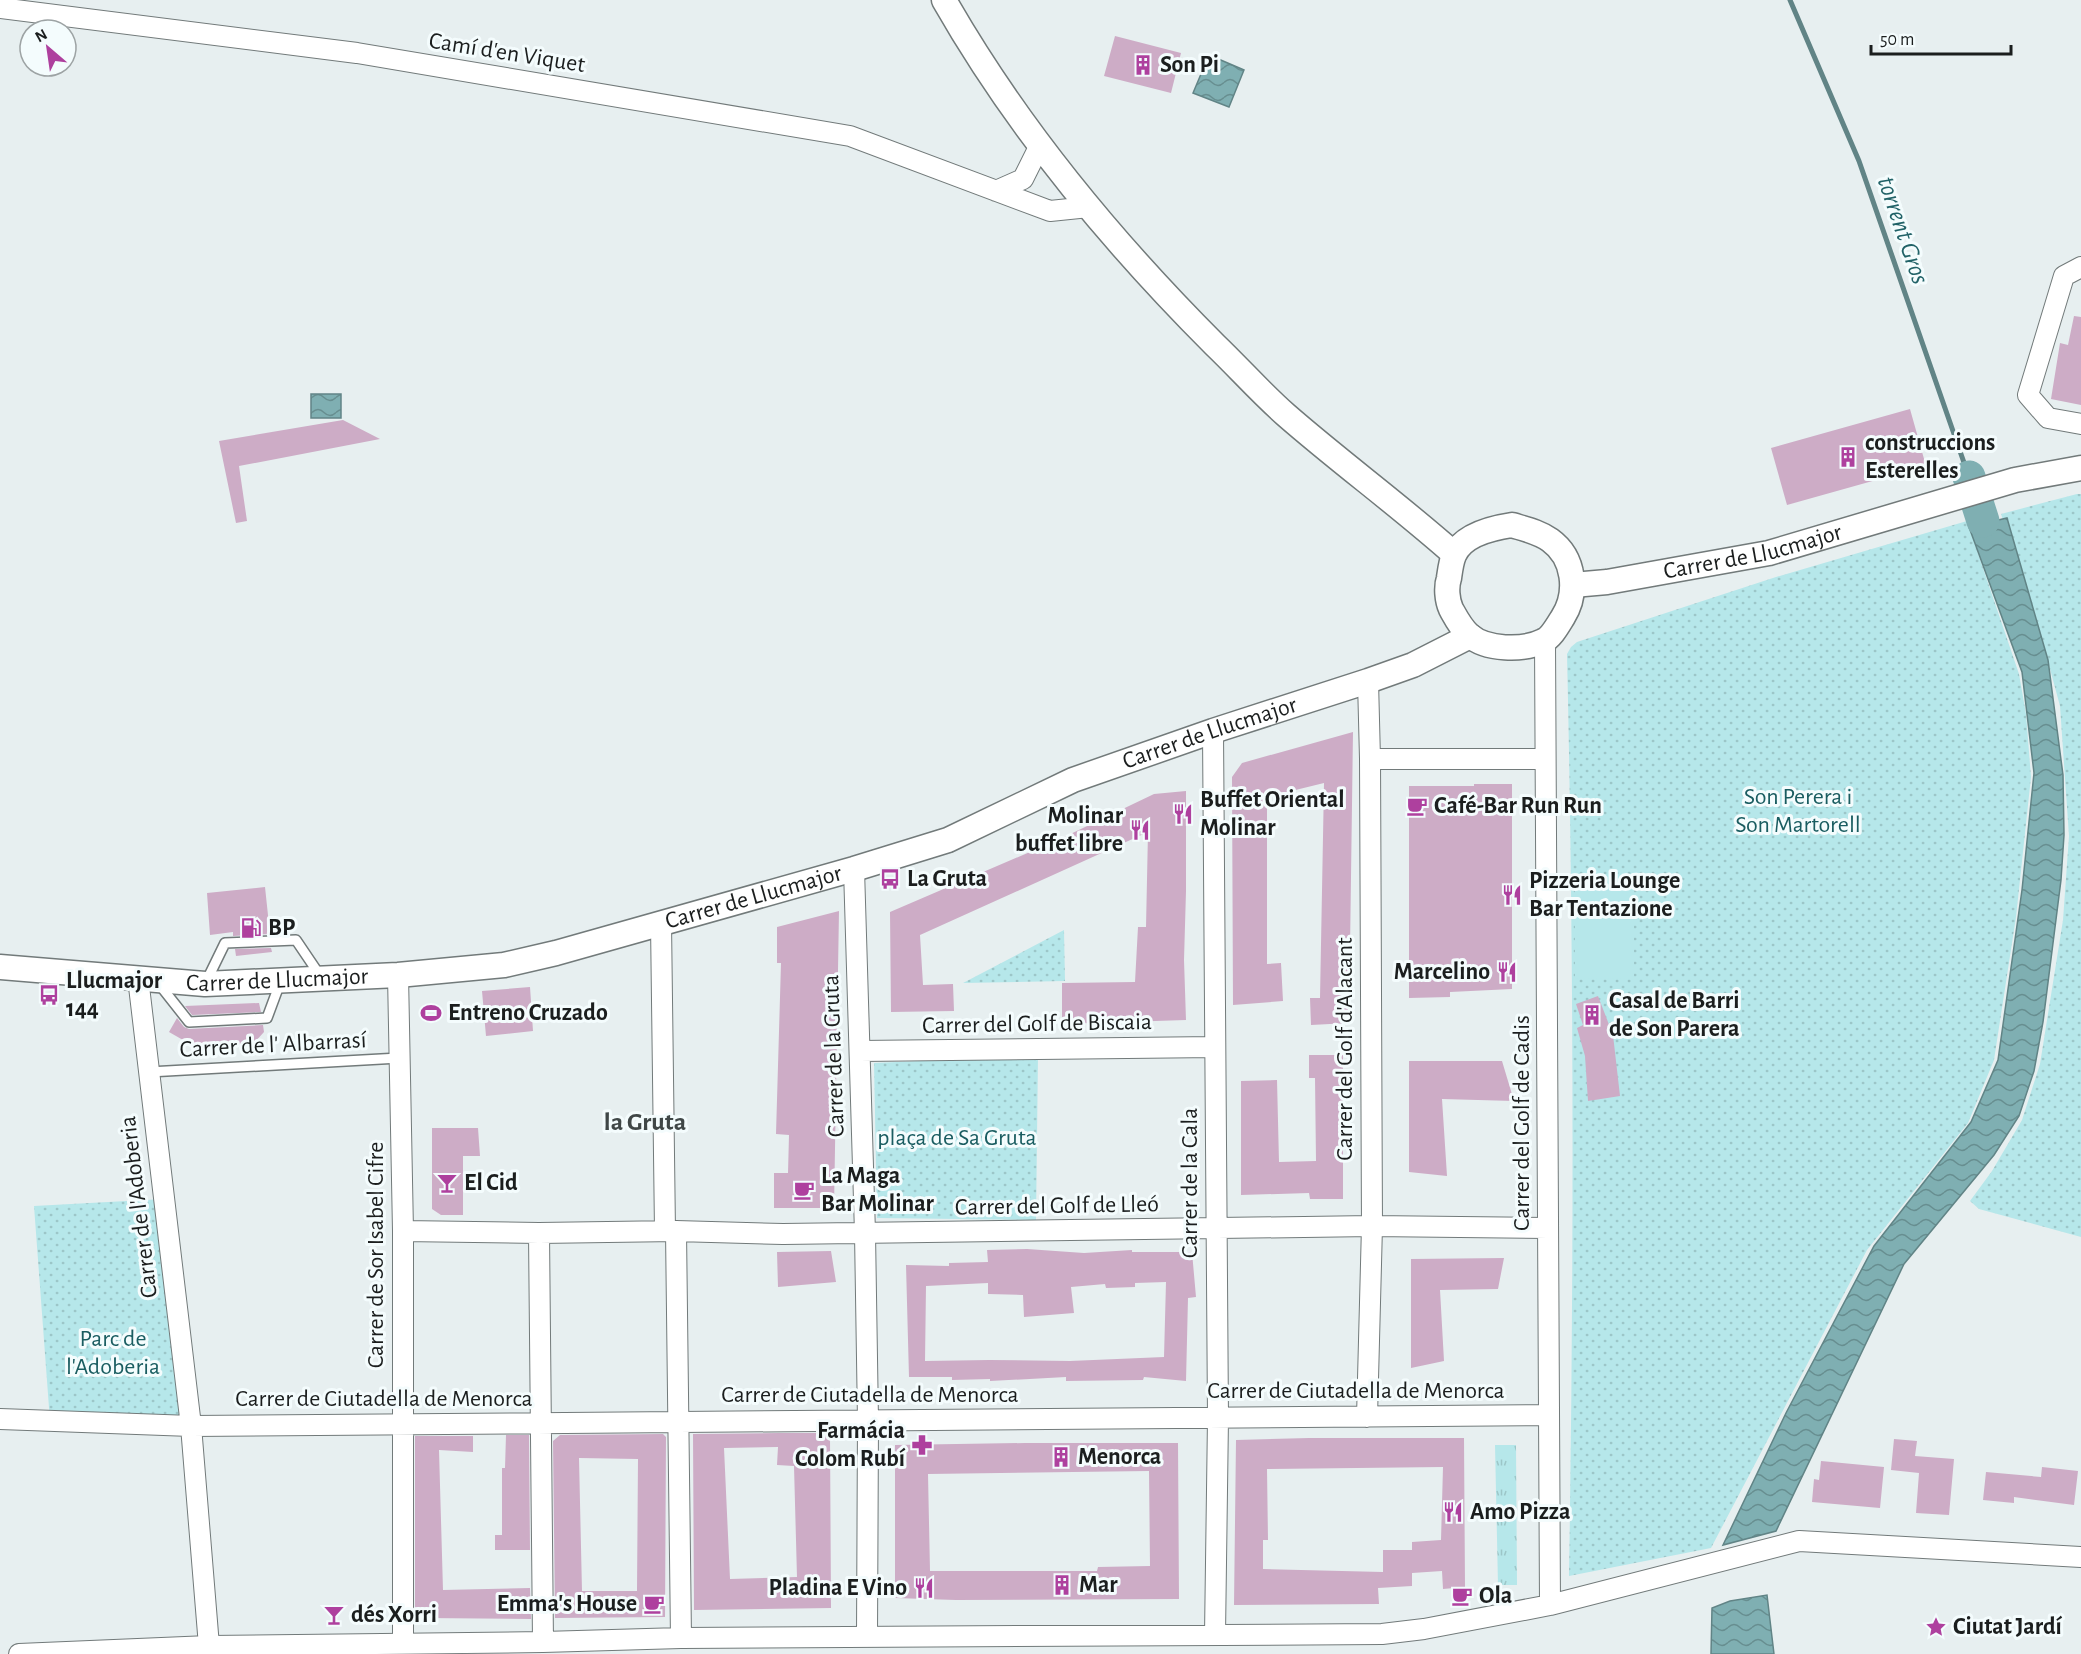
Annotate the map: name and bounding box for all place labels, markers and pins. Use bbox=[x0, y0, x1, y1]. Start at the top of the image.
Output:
building icon: Son Pi bbox=[1131, 53, 1155, 77]
place label: Son Pi bbox=[1160, 53, 1219, 77]
place label: construccions Esterelles bbox=[1865, 431, 1995, 483]
building icon: construccions Esterelles bbox=[1836, 445, 1860, 469]
place label: Buffet Oriental Molinar bbox=[1200, 788, 1345, 840]
cafe icon: Café-Bar Run Run bbox=[1405, 794, 1429, 818]
place label: Café-Bar Run Run bbox=[1434, 794, 1602, 818]
restaurant icon: Buffet Oriental Molinar bbox=[1171, 802, 1195, 826]
place label: Molinar buffet libre bbox=[1015, 804, 1124, 856]
restaurant icon: Molinar buffet libre bbox=[1128, 818, 1152, 842]
bus stop icon: La Gruta bbox=[878, 867, 902, 891]
place label: La Gruta bbox=[907, 867, 987, 891]
place label: Pizzeria Lounge Bar Tentazione bbox=[1529, 869, 1680, 921]
restaurant icon: Pizzeria Lounge Bar Tentazione bbox=[1500, 883, 1524, 907]
fuel station icon: BP bbox=[239, 916, 263, 940]
place label: BP bbox=[268, 916, 295, 940]
place label: Marcelino bbox=[1394, 960, 1490, 984]
restaurant icon: Marcelino bbox=[1495, 960, 1519, 984]
place label: Llucmajor 144 bbox=[66, 969, 163, 1021]
bus stop icon: Llucmajor 144 bbox=[37, 983, 61, 1007]
place label: Casal de Barri de Son Parera bbox=[1609, 989, 1740, 1041]
sports icon: Entreno Cruzado bbox=[419, 1001, 443, 1025]
place label: Entreno Cruzado bbox=[448, 1001, 608, 1025]
building icon: Casal de Barri de Son Parera bbox=[1580, 1003, 1604, 1027]
place label: La Maga Bar Molinar bbox=[821, 1164, 935, 1216]
bar icon: El Cid bbox=[435, 1171, 459, 1195]
place label: El Cid bbox=[464, 1171, 518, 1195]
cafe icon: La Maga Bar Molinar bbox=[792, 1178, 816, 1202]
place label: Farmácia Colom Rubí bbox=[795, 1419, 906, 1471]
pharmacy icon: Farmácia Colom Rubí bbox=[910, 1433, 934, 1457]
building icon: Menorca bbox=[1049, 1445, 1073, 1469]
place label: Menorca bbox=[1078, 1445, 1161, 1469]
restaurant icon: Amo Pizza bbox=[1441, 1500, 1465, 1524]
place label: Amo Pizza bbox=[1470, 1500, 1571, 1524]
building icon: Mar bbox=[1050, 1573, 1074, 1597]
place label: Mar bbox=[1079, 1573, 1118, 1597]
place label: Pladina E Vino bbox=[768, 1576, 907, 1600]
restaurant icon: Pladina E Vino bbox=[912, 1576, 936, 1600]
cafe icon: Ola bbox=[1450, 1584, 1474, 1608]
place label: Ola bbox=[1479, 1584, 1512, 1608]
place label: Emma's House bbox=[497, 1592, 637, 1616]
cafe icon: Emma's House bbox=[642, 1592, 666, 1616]
bar icon: dés Xorri bbox=[322, 1603, 346, 1627]
place label: dés Xorri bbox=[351, 1603, 437, 1627]
place icon: Ciutat Jardí bbox=[1924, 1615, 1948, 1639]
place label: Ciutat Jardí bbox=[1953, 1615, 2063, 1639]

